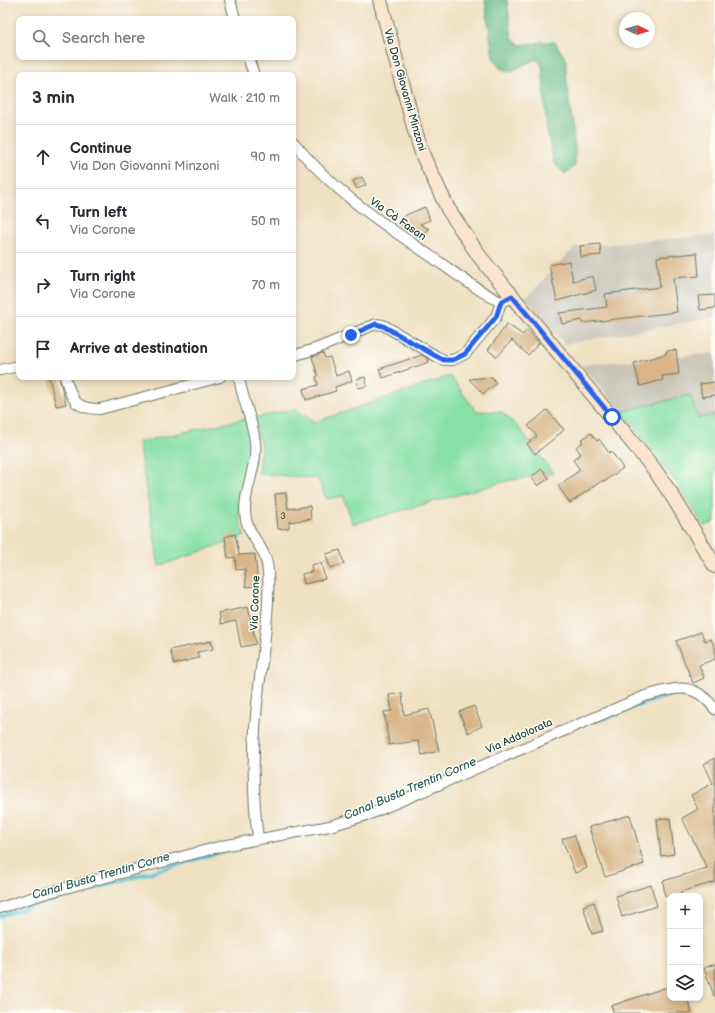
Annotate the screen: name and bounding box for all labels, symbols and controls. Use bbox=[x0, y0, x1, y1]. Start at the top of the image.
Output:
north arrow bbox=[619, 12, 655, 48]
search box bbox=[16, 16, 296, 60]
icon: search bbox=[30, 27, 52, 49]
street label: Via Don Giovanni Minzoni bbox=[381, 27, 429, 153]
text: Search here bbox=[62, 29, 145, 48]
text: 3 min bbox=[32, 88, 75, 108]
text: Walk · 210 m bbox=[209, 90, 280, 106]
text: Continue bbox=[70, 139, 132, 158]
icon: ahead bbox=[32, 146, 54, 168]
text: 90 m bbox=[251, 149, 280, 165]
text: Via Don Giovanni Minzoni bbox=[70, 158, 220, 174]
street label: Via Cà Fasan bbox=[367, 195, 429, 243]
text: Turn left bbox=[70, 203, 127, 222]
icon: left bbox=[32, 210, 54, 232]
text: 50 m bbox=[251, 213, 280, 229]
text: Via Corone bbox=[70, 222, 135, 238]
text: Turn right bbox=[70, 267, 135, 286]
icon: right bbox=[32, 274, 54, 296]
text: 70 m bbox=[252, 277, 280, 293]
text: Via Corone bbox=[70, 286, 135, 302]
route end bbox=[342, 326, 360, 344]
icon: arrive bbox=[32, 338, 54, 360]
text: Arrive at destination bbox=[70, 339, 208, 358]
route start bbox=[603, 408, 621, 426]
house number: 3 bbox=[280, 511, 286, 522]
street label: Via Corone bbox=[248, 575, 262, 631]
street label: Via Addolorata bbox=[484, 715, 554, 757]
water label: Canal Busta Trentin Corne bbox=[341, 754, 479, 824]
water label: Canal Busta Trentin Corne bbox=[30, 849, 172, 903]
map controls bbox=[667, 893, 703, 1001]
button: + bbox=[667, 893, 703, 929]
button: − bbox=[667, 929, 703, 965]
button: layers bbox=[667, 965, 703, 1001]

